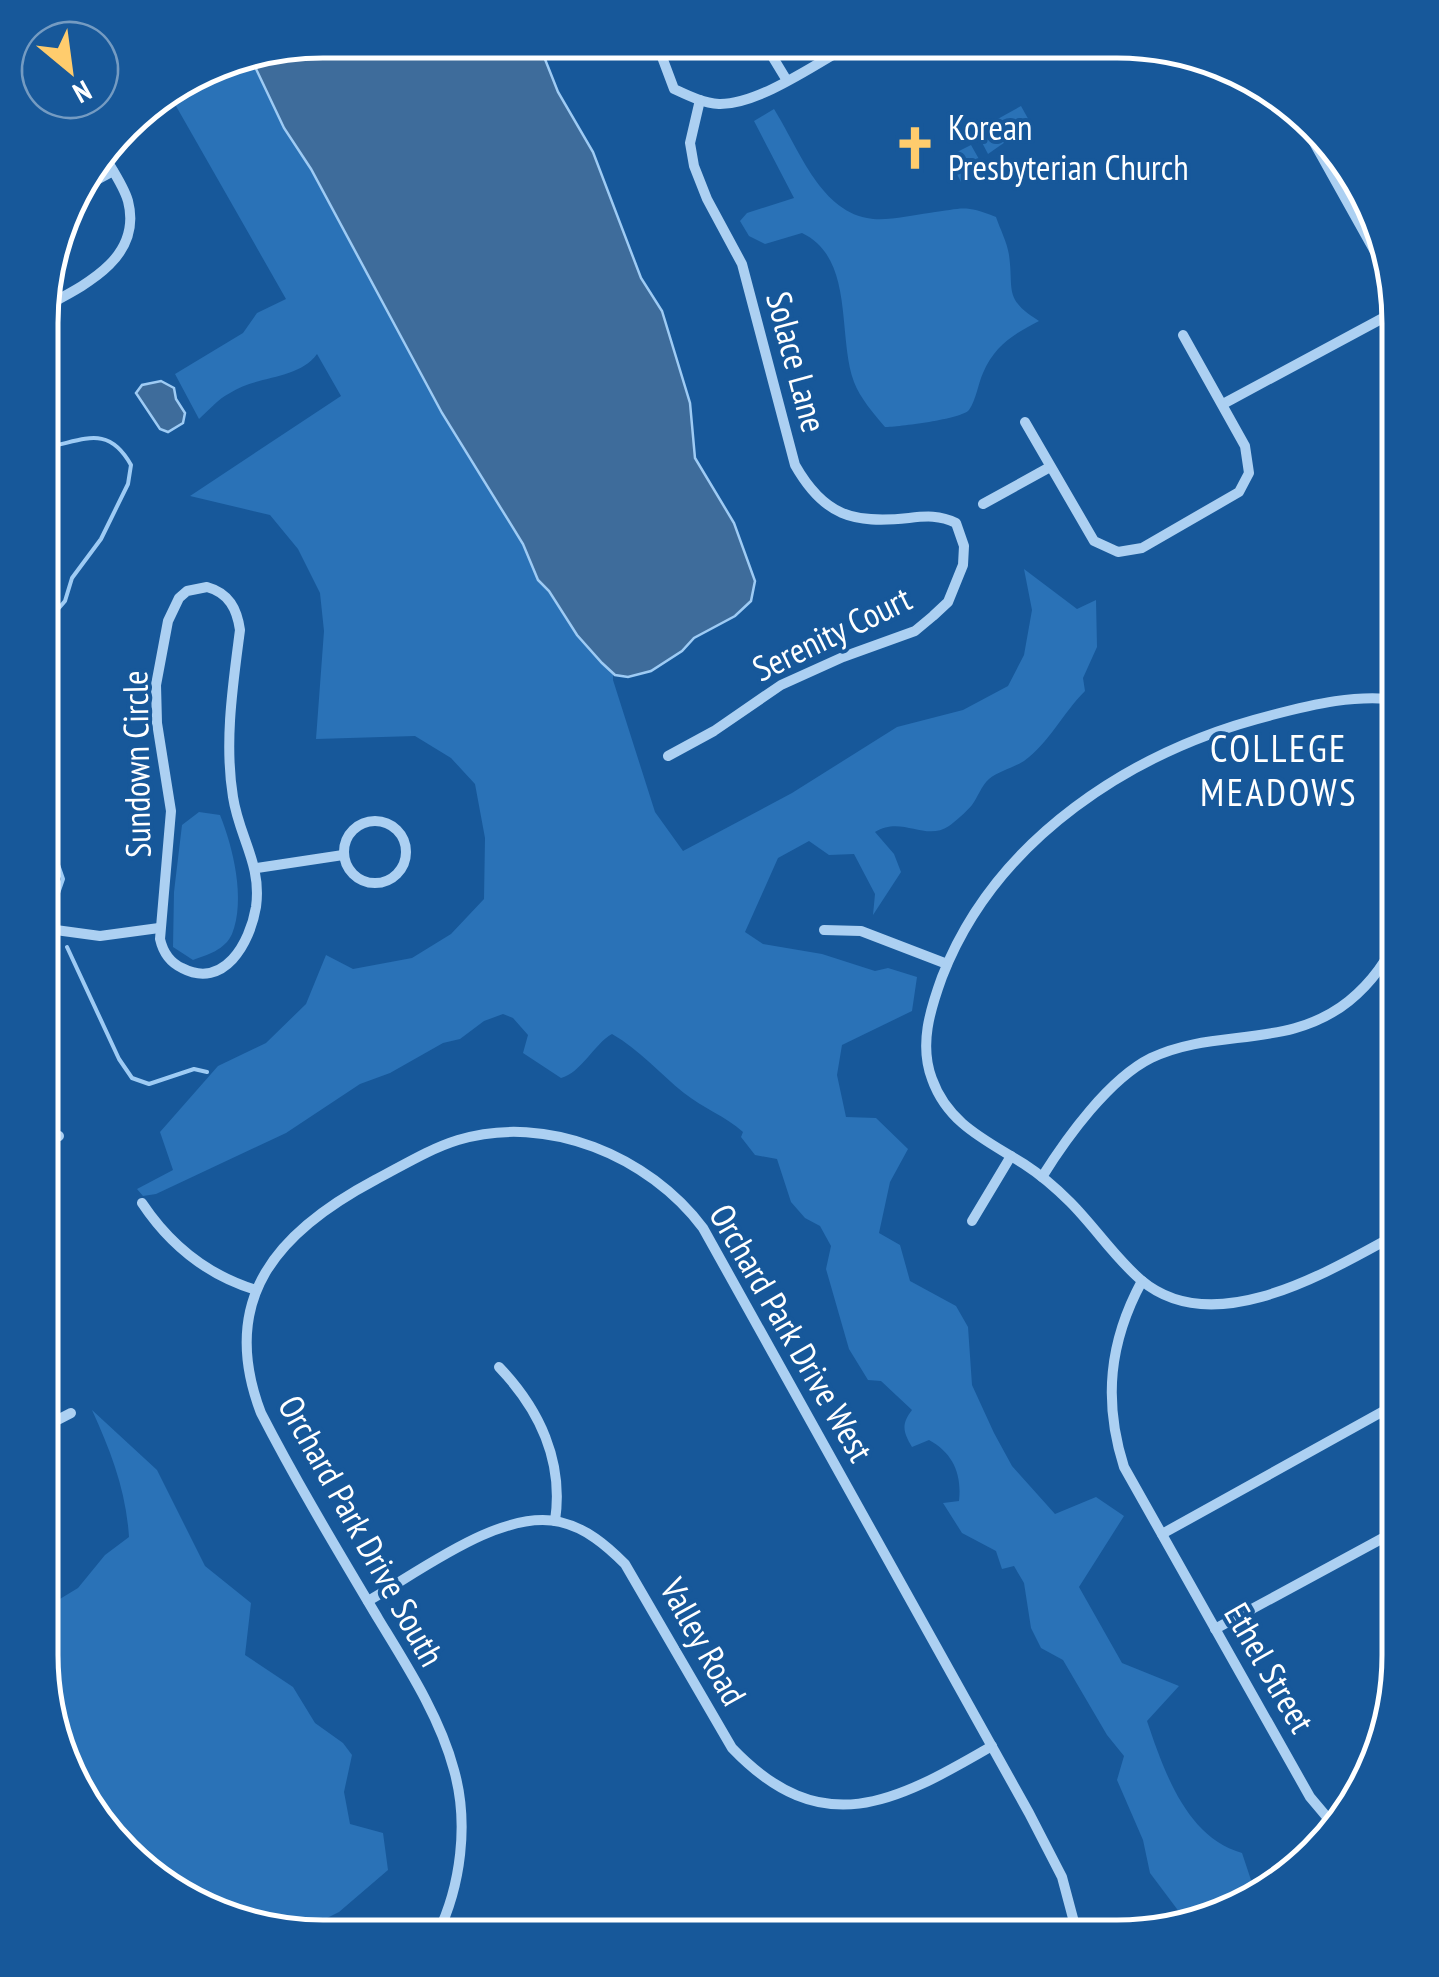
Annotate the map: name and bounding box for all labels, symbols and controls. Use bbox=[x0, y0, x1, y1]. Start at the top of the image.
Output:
north arrow bbox=[20, 20, 120, 120]
text: N bbox=[67, 72, 98, 112]
place label: Korean Presbyterian Church bbox=[948, 104, 1189, 190]
church icon: Korean Presbyterian Church bbox=[891, 124, 939, 172]
street label: Solace Lane bbox=[756, 286, 838, 437]
street label: Serenity Court bbox=[745, 575, 919, 691]
street label: Sundown Circle bbox=[111, 670, 161, 858]
district label: COLLEGE MEADOWS bbox=[1200, 723, 1358, 816]
street label: Orchard Park Drive West bbox=[699, 1195, 884, 1470]
street label: Orchard Park Drive South bbox=[268, 1387, 455, 1674]
street label: Valley Road bbox=[650, 1569, 757, 1713]
street label: Ethel Street bbox=[1214, 1594, 1326, 1741]

